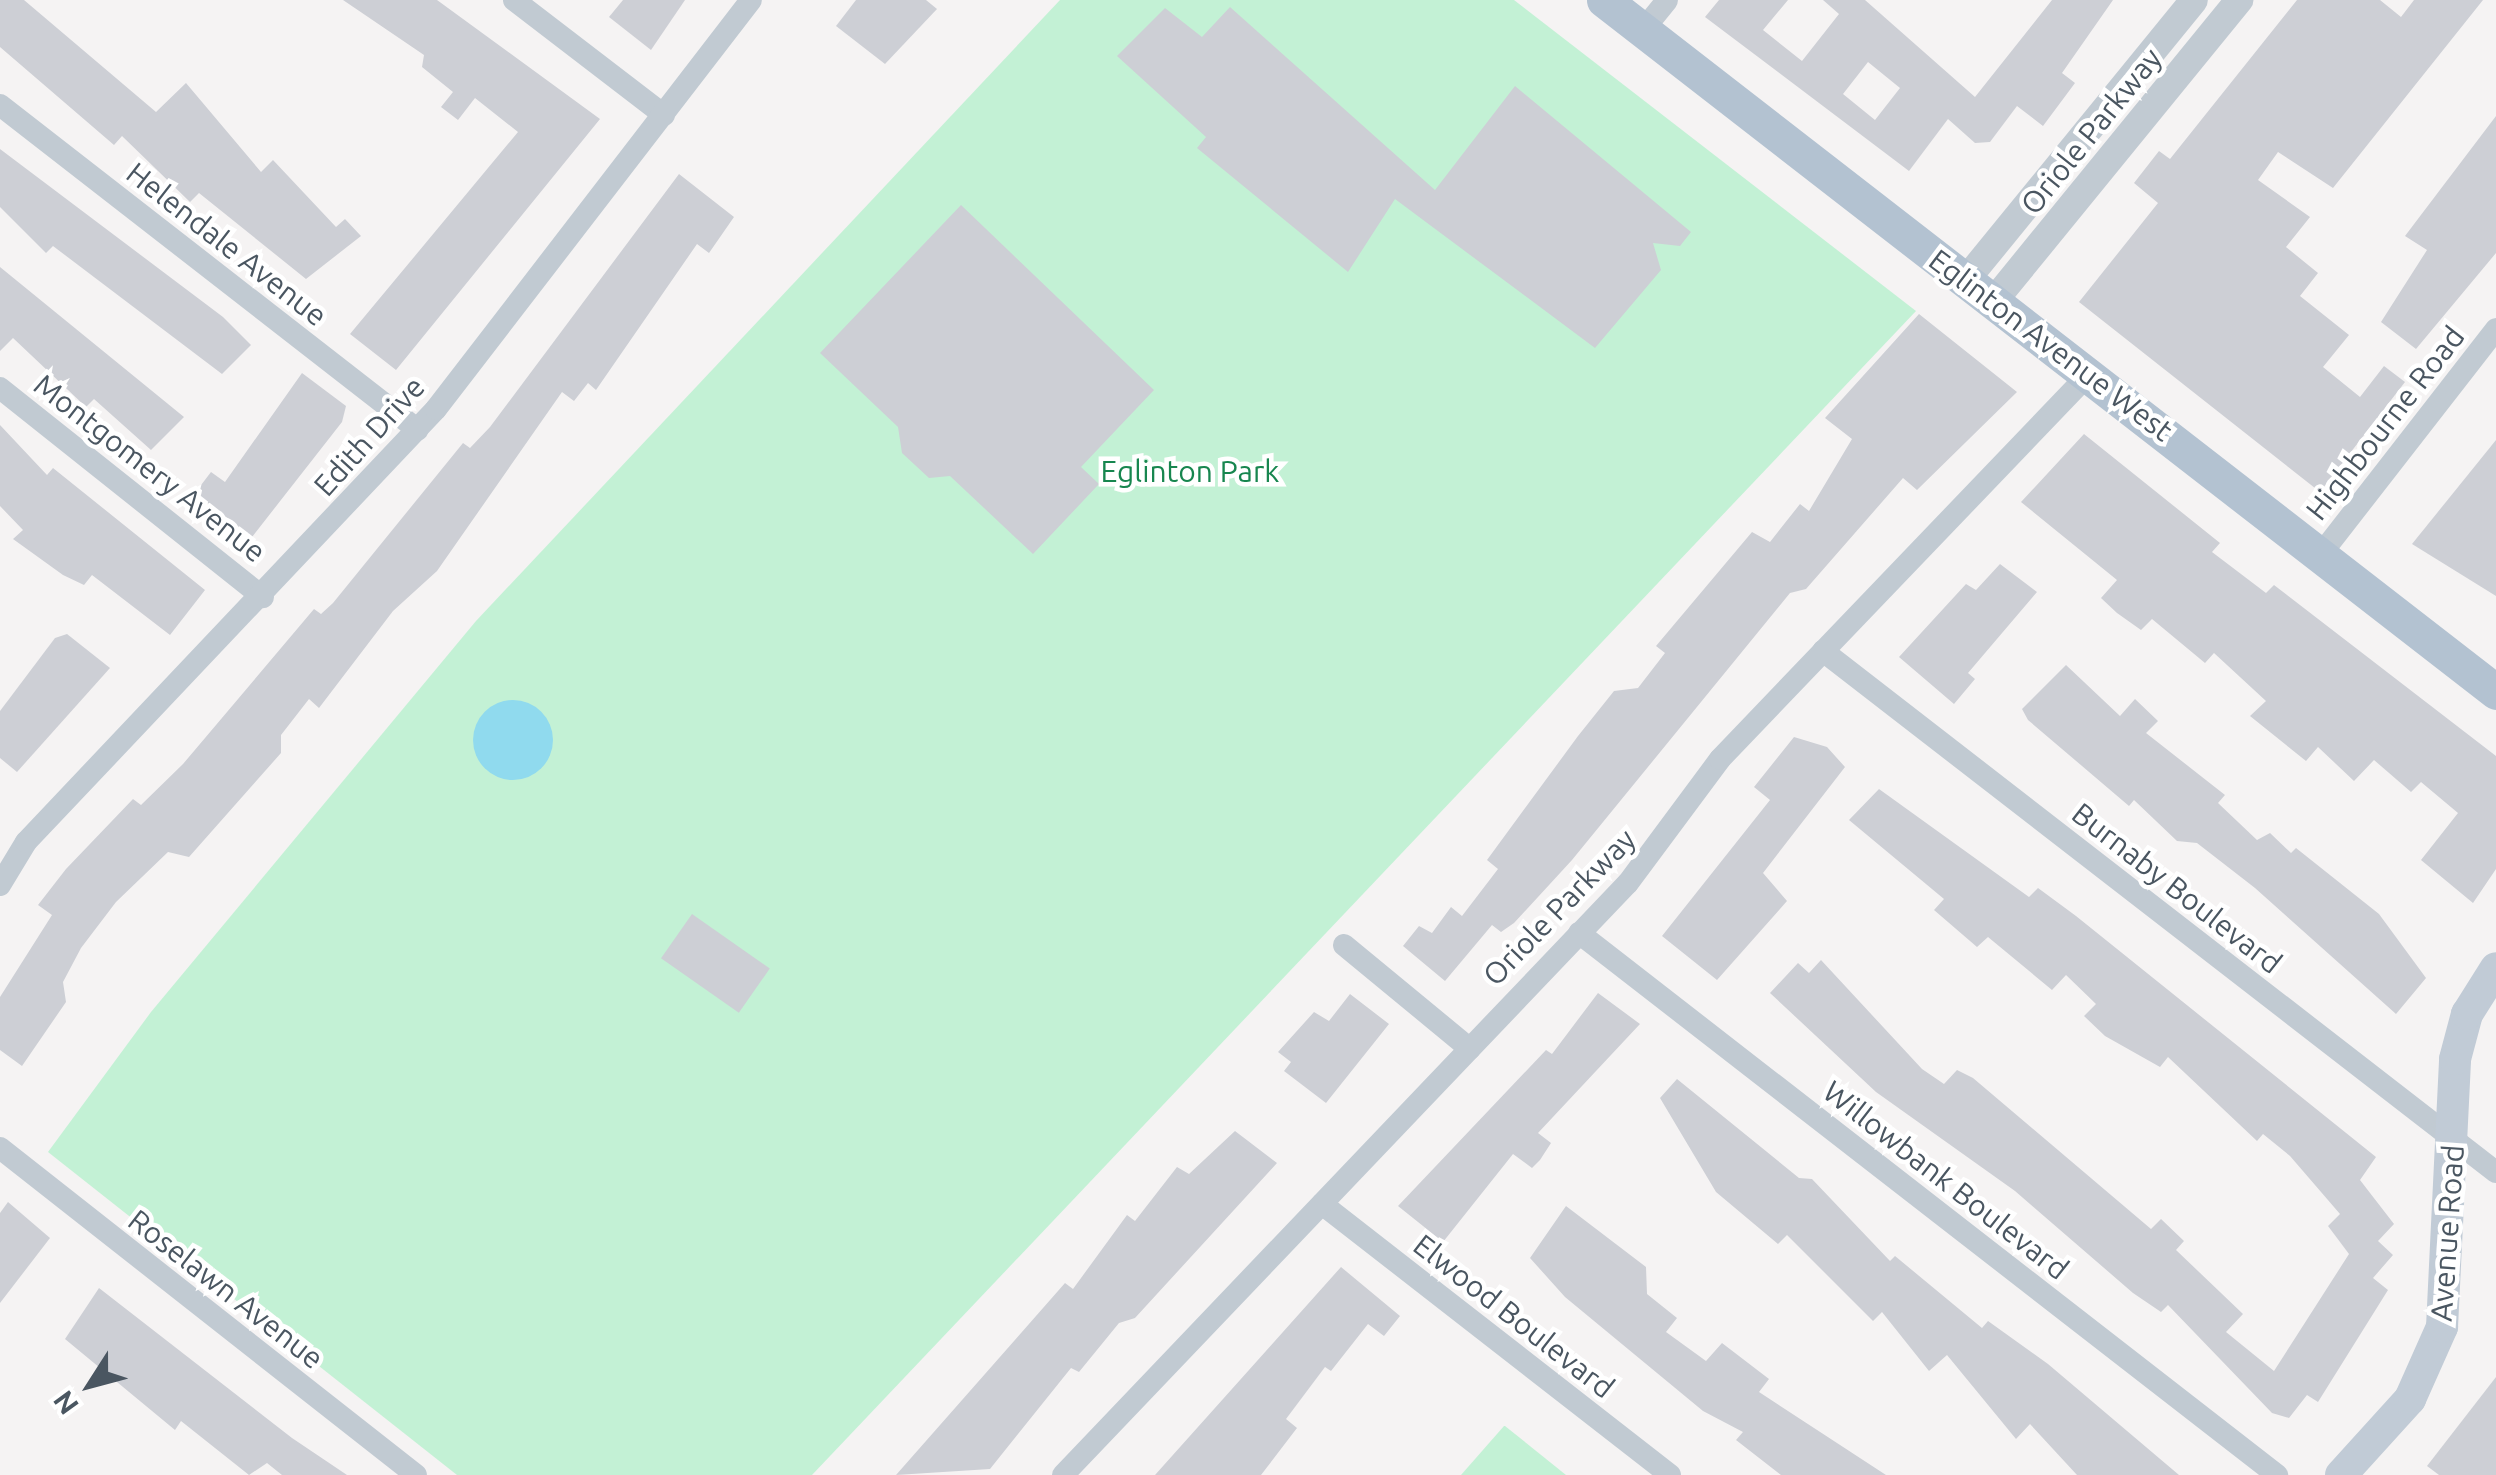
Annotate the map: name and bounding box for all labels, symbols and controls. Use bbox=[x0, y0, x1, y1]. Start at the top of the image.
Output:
street label: Oriole Parkway bbox=[2013, 41, 2169, 221]
street label: Helendale Avenue bbox=[120, 155, 334, 333]
street label: Eglinton Avenue West bbox=[1922, 242, 2180, 448]
street label: Highbourne Road bbox=[2298, 319, 2472, 527]
street label: Montgomery Avenue bbox=[27, 366, 273, 570]
street label: Edith Drive bbox=[306, 369, 432, 503]
park label: Eglinton Park bbox=[1101, 453, 1279, 489]
street label: Burnaby Boulevard bbox=[2065, 795, 2289, 981]
street label: Oriole Parkway bbox=[1475, 821, 1643, 993]
street label: Willowbank Boulevard bbox=[1816, 1073, 2076, 1287]
street label: Avenue Road bbox=[2423, 1143, 2471, 1323]
street label: Roselawn Avenue bbox=[121, 1202, 331, 1376]
street label: Elwood Boulevard bbox=[1407, 1227, 1621, 1405]
north arrow bbox=[40, 1335, 140, 1435]
text: N bbox=[47, 1385, 84, 1420]

